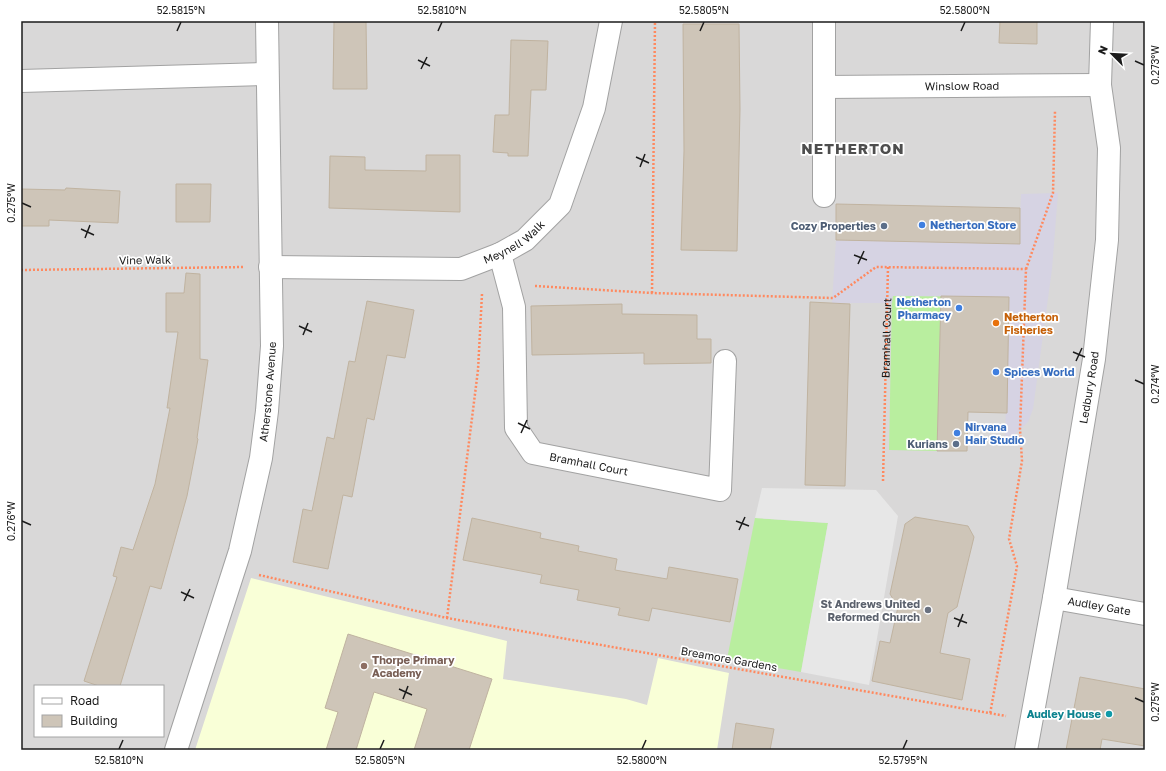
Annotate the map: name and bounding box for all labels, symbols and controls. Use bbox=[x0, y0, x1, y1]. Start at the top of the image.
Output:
text: 52.5815°N bbox=[157, 4, 205, 16]
text: 52.5810°N bbox=[417, 4, 467, 16]
text: 52.5805°N bbox=[679, 4, 729, 16]
text: 52.5800°N bbox=[940, 4, 990, 16]
north arrow bbox=[1092, 34, 1132, 74]
text: N bbox=[1095, 43, 1110, 56]
text: 0.273°W bbox=[1149, 45, 1161, 85]
street label: Winslow Road bbox=[925, 79, 999, 92]
district label: NETHERTON bbox=[801, 139, 905, 157]
text: 0.275°W bbox=[5, 183, 17, 223]
street label: Meynell Walk bbox=[481, 217, 547, 266]
place label: Netherton Store bbox=[930, 218, 1017, 231]
place label: Cozy Properties bbox=[791, 219, 876, 232]
marker: Netherton Store bbox=[917, 220, 927, 230]
marker: Cozy Properties bbox=[879, 221, 889, 231]
street label: Vine Walk bbox=[119, 253, 171, 266]
place label: Netherton Pharmacy bbox=[896, 295, 951, 321]
street label: Bramhall Court bbox=[878, 298, 893, 378]
marker: Netherton Pharmacy bbox=[954, 303, 964, 313]
place label: Netherton Fisheries bbox=[1004, 310, 1059, 336]
marker: Netherton Fisheries bbox=[991, 318, 1001, 328]
street label: Atherstone Avenue bbox=[256, 342, 278, 442]
street label: Ledbury Road bbox=[1076, 351, 1101, 425]
text: 0.274°W bbox=[1149, 364, 1161, 404]
place label: Spices World bbox=[1004, 365, 1075, 378]
marker: Spices World bbox=[991, 367, 1001, 377]
place label: Nirvana Hair Studio bbox=[965, 420, 1025, 446]
marker: Nirvana Hair Studio bbox=[952, 428, 962, 438]
place label: Kurians bbox=[907, 437, 948, 450]
marker: Kurians bbox=[951, 439, 961, 449]
street label: Bramhall Court bbox=[548, 449, 629, 478]
text: 0.276°W bbox=[5, 501, 17, 541]
street label: Audley Gate bbox=[1067, 594, 1132, 617]
place label: St Andrews United Reformed Church bbox=[820, 597, 920, 623]
marker: St Andrews United Reformed Church bbox=[923, 605, 933, 615]
street label: Breamore Gardens bbox=[680, 644, 778, 673]
place label: Thorpe Primary Academy bbox=[372, 653, 455, 679]
marker: Thorpe Primary Academy bbox=[359, 661, 369, 671]
text: 0.275°W bbox=[1149, 682, 1161, 722]
legend bbox=[34, 685, 164, 737]
text: Road bbox=[70, 693, 99, 708]
place label: Audley House bbox=[1027, 707, 1101, 720]
marker: Audley House bbox=[1104, 709, 1114, 719]
text: Building bbox=[70, 713, 118, 728]
text: 52.5810°N bbox=[94, 754, 144, 766]
text: 52.5805°N bbox=[355, 754, 405, 766]
text: 52.5800°N bbox=[617, 754, 667, 766]
text: 52.5795°N bbox=[878, 754, 928, 766]

